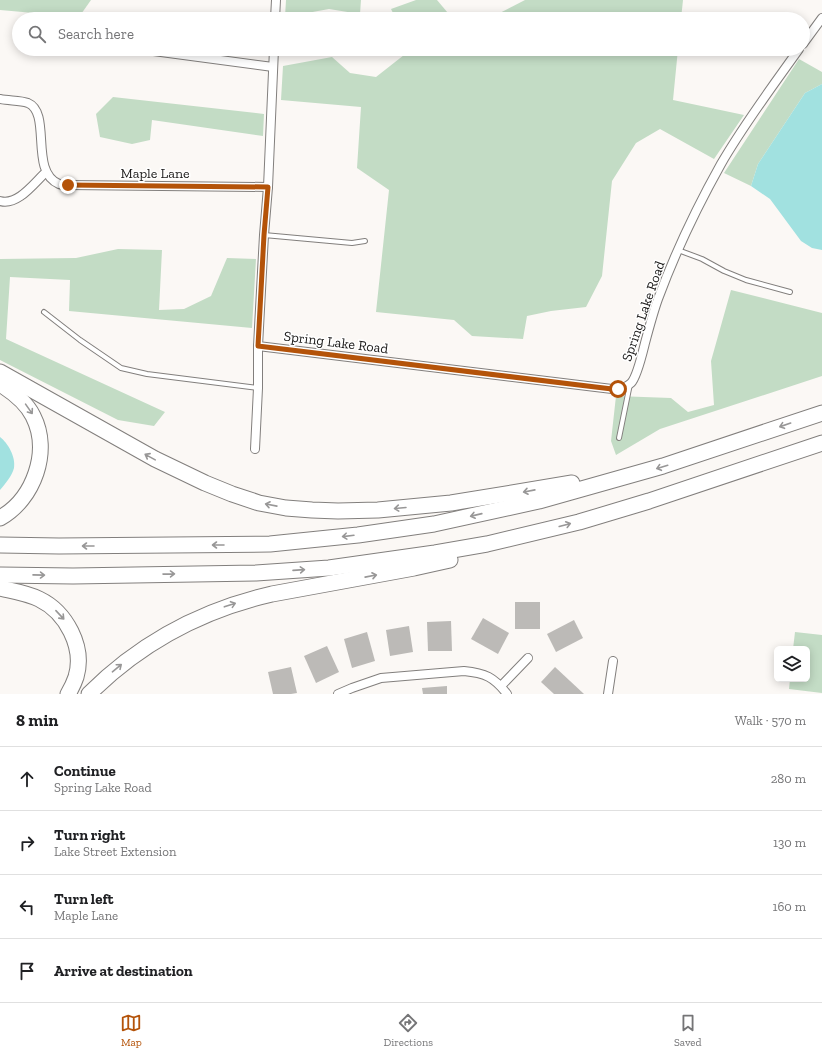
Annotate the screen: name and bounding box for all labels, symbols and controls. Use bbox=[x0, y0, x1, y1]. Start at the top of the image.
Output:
search box bbox=[12, 12, 810, 56]
icon: search bbox=[26, 23, 48, 45]
text: Search here bbox=[58, 25, 134, 43]
street label: Maple Lane bbox=[120, 165, 190, 182]
route end bbox=[59, 176, 77, 194]
street label: Spring Lake Road bbox=[618, 258, 669, 364]
street label: Spring Lake Road bbox=[283, 328, 389, 357]
route start bbox=[609, 380, 627, 398]
one-way arrow bbox=[25, 404, 33, 415]
one-way arrow bbox=[779, 422, 792, 429]
one-way arrow bbox=[144, 452, 156, 460]
one-way arrow bbox=[655, 464, 668, 471]
one-way arrow bbox=[523, 487, 536, 495]
one-way arrow bbox=[264, 500, 277, 508]
one-way arrow bbox=[394, 504, 407, 511]
one-way arrow bbox=[470, 511, 483, 519]
one-way arrow bbox=[558, 521, 571, 529]
one-way arrow bbox=[341, 532, 354, 540]
one-way arrow bbox=[212, 541, 225, 549]
one-way arrow bbox=[82, 542, 95, 550]
one-way arrow bbox=[292, 567, 305, 574]
one-way arrow bbox=[162, 570, 175, 578]
one-way arrow bbox=[32, 572, 45, 579]
one-way arrow bbox=[365, 572, 378, 580]
one-way arrow bbox=[224, 601, 237, 608]
one-way arrow bbox=[55, 610, 64, 620]
map controls bbox=[774, 646, 810, 682]
button: layers bbox=[774, 646, 810, 682]
one-way arrow bbox=[112, 663, 123, 672]
text: 8 min bbox=[16, 710, 58, 730]
text: Walk · 570 m bbox=[735, 713, 806, 728]
text: Continue bbox=[54, 762, 116, 780]
icon: ahead bbox=[16, 768, 38, 790]
text: 280 m bbox=[771, 771, 806, 786]
text: Spring Lake Road bbox=[54, 780, 152, 795]
text: Turn right bbox=[54, 826, 125, 844]
icon: right bbox=[16, 832, 38, 854]
text: 130 m bbox=[773, 835, 806, 850]
text: Lake Street Extension bbox=[54, 844, 176, 859]
text: Turn left bbox=[54, 890, 114, 908]
icon: left bbox=[16, 896, 38, 918]
text: 160 m bbox=[772, 899, 806, 914]
text: Maple Lane bbox=[54, 908, 118, 923]
icon: arrive bbox=[16, 960, 38, 982]
text: Arrive at destination bbox=[54, 962, 193, 980]
tab: Map bbox=[120, 1012, 142, 1049]
tab: Directions bbox=[383, 1012, 433, 1049]
tab: Saved bbox=[674, 1012, 702, 1049]

